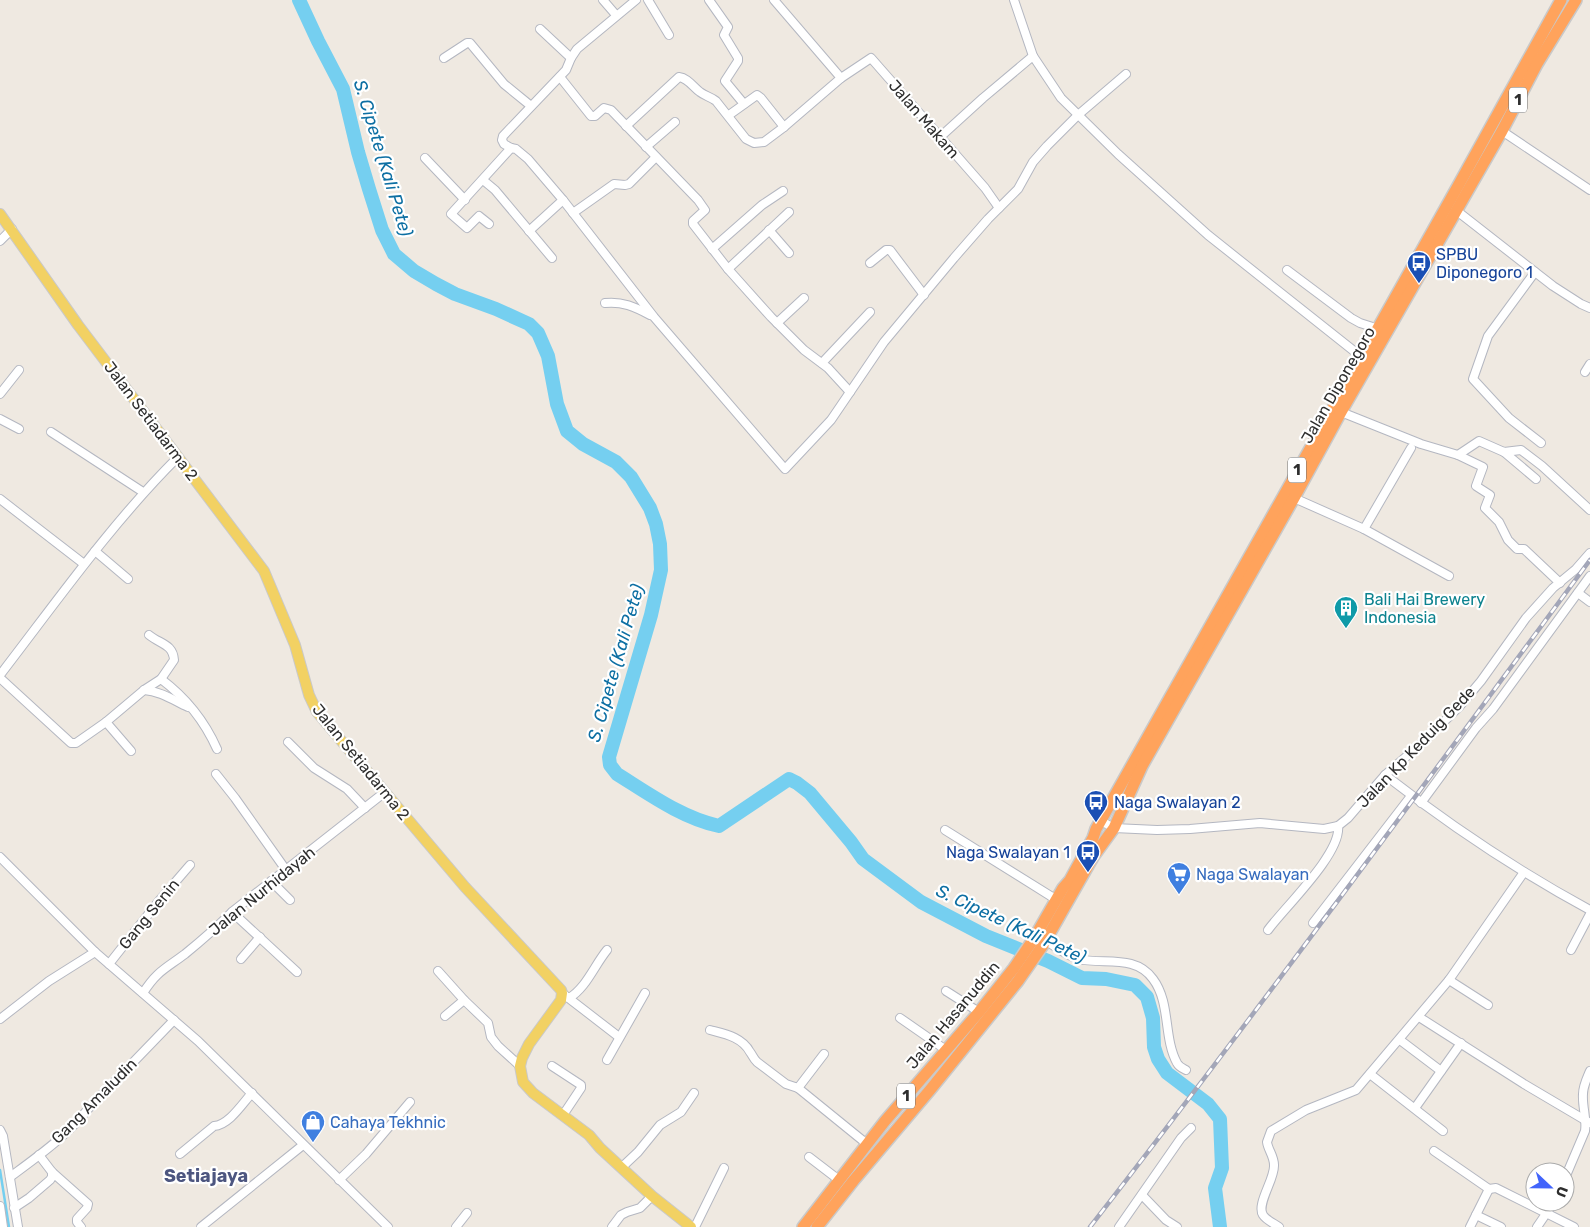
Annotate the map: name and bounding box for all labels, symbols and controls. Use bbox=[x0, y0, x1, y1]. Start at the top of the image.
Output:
street label: Jalan Makam bbox=[885, 76, 963, 162]
water label: S. Cipete (Kali Pete) bbox=[349, 77, 417, 239]
road number: 1 bbox=[1509, 88, 1527, 112]
place label: SPBU Diponegoro 1 bbox=[1436, 245, 1533, 282]
bus stop icon: SPBU Diponegoro 1 bbox=[1406, 250, 1432, 284]
street label: Jalan Diponegoro bbox=[1297, 323, 1379, 447]
street label: Jalan Setiadarma 2 bbox=[100, 358, 202, 484]
road number: 1 bbox=[1288, 458, 1306, 482]
water label: S. Cipete (Kali Pete) bbox=[583, 582, 649, 744]
place label: Bali Hai Brewery Indonesia bbox=[1364, 590, 1485, 627]
building icon: Bali Hai Brewery Indonesia bbox=[1333, 595, 1359, 629]
street label: Jalan Kp Keduig Gede bbox=[1353, 682, 1479, 812]
street label: Jalan Setiadarma 2 bbox=[308, 700, 414, 824]
bus stop icon: Naga Swalayan 2 bbox=[1083, 789, 1109, 823]
place label: Naga Swalayan 2 bbox=[1114, 793, 1241, 812]
bus stop icon: Naga Swalayan 1 bbox=[1075, 839, 1101, 873]
street label: Jalan Nurhidayah bbox=[205, 842, 319, 940]
place label: Naga Swalayan 1 bbox=[946, 843, 1070, 862]
supermarket icon: Naga Swalayan bbox=[1166, 861, 1192, 895]
place label: Naga Swalayan bbox=[1196, 865, 1309, 884]
street label: Gang Senin bbox=[115, 875, 183, 953]
water label: S. Cipete (Kali Pete) bbox=[933, 880, 1089, 968]
street label: Jalan Hasanuddin bbox=[903, 957, 1003, 1073]
street label: Gang Amaludin bbox=[47, 1054, 141, 1148]
road number: 1 bbox=[897, 1084, 915, 1108]
shop icon: Cahaya Tekhnic bbox=[300, 1109, 326, 1143]
place label: Cahaya Tekhnic bbox=[330, 1113, 446, 1132]
north arrow bbox=[1525, 1162, 1575, 1212]
district label: Setiajaya bbox=[164, 1165, 248, 1187]
text: U bbox=[1552, 1184, 1571, 1200]

